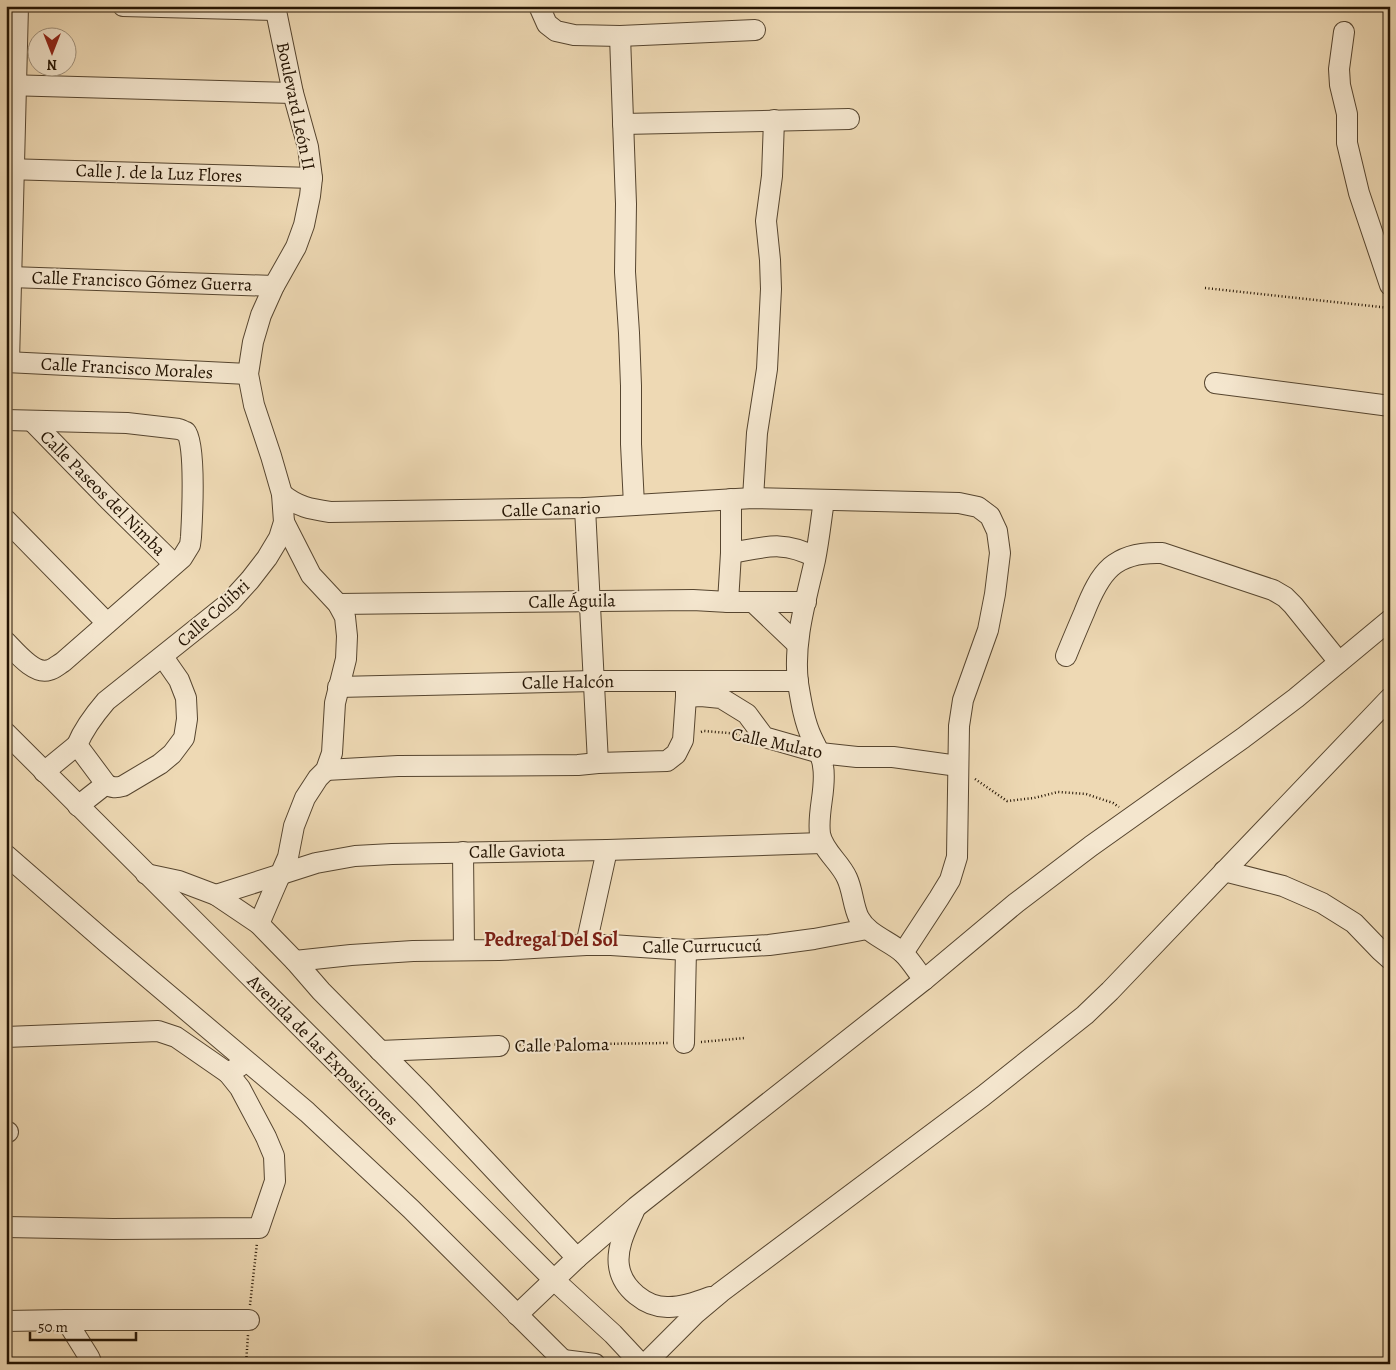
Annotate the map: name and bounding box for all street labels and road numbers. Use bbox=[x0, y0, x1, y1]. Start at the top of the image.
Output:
street label: Boulevard León II bbox=[271, 40, 321, 172]
street label: Calle J. de la Luz Flores bbox=[75, 158, 243, 188]
street label: Calle Francisco Gómez Guerra bbox=[31, 265, 253, 297]
street label: Calle Francisco Morales bbox=[40, 352, 214, 384]
street label: Calle Paseos del Nimba bbox=[35, 425, 172, 562]
street label: Calle Canario bbox=[501, 495, 601, 523]
street label: Calle Colibri bbox=[171, 574, 255, 652]
street label: Calle Águila bbox=[528, 588, 616, 614]
street label: Calle Halcón bbox=[522, 669, 614, 695]
street label: Calle Mulato bbox=[729, 722, 825, 764]
street label: Calle Gaviota bbox=[469, 838, 566, 864]
street label: Calle Currucucú bbox=[642, 933, 762, 959]
street label: Avenida de las Exposiciones bbox=[242, 969, 404, 1131]
street label: Calle Paloma bbox=[514, 1032, 610, 1058]

